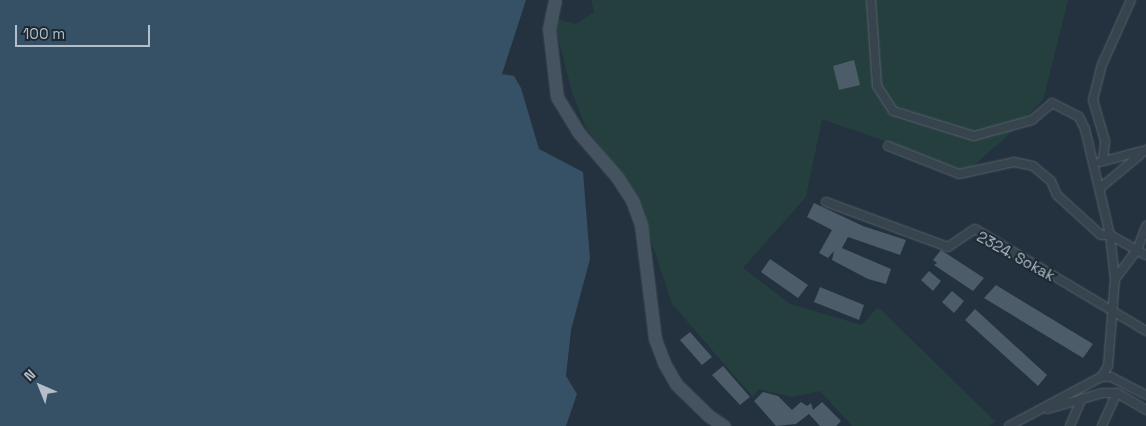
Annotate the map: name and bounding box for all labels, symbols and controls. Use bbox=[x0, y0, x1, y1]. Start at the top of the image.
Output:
scale bar bbox=[18, 15, 152, 47]
text: 100 m bbox=[23, 24, 65, 43]
street label: 2324. Sokak bbox=[974, 227, 1058, 285]
north arrow bbox=[15, 361, 65, 411]
text: N bbox=[20, 365, 39, 385]

